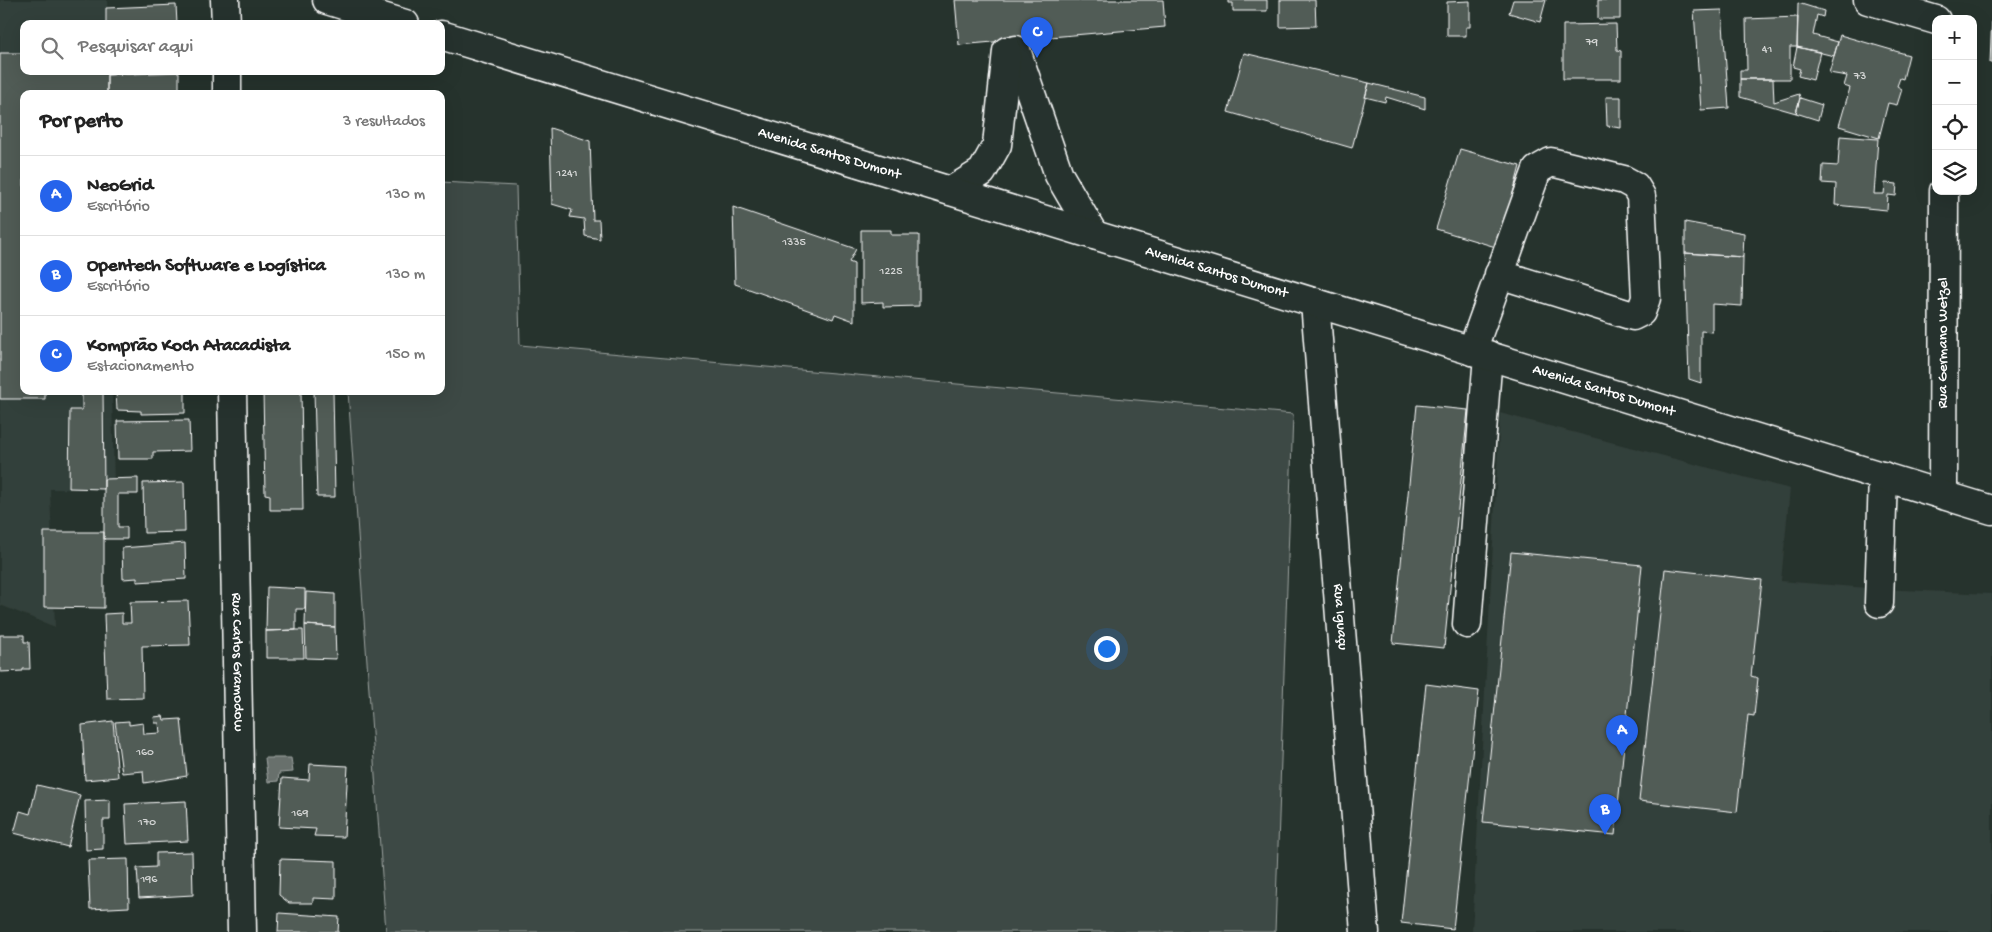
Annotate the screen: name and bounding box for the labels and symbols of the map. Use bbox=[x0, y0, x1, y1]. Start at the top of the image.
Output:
pin: C bbox=[1021, 17, 1053, 58]
house number: 79 bbox=[1585, 36, 1598, 50]
house number: 41 bbox=[1762, 43, 1772, 57]
house number: 73 bbox=[1853, 70, 1866, 84]
street label: Avenida Santos Dumont bbox=[756, 124, 905, 185]
house number: 1241 bbox=[555, 167, 578, 181]
house number: 1335 bbox=[781, 236, 806, 250]
street label: Avenida Santos Dumont bbox=[1143, 242, 1292, 303]
house number: 1225 bbox=[879, 265, 902, 279]
street label: Rua Germano Wetzel bbox=[1934, 277, 1953, 409]
street label: Avenida Santos Dumont bbox=[1530, 361, 1679, 422]
street label: Rua Iguaçu bbox=[1328, 583, 1352, 651]
street label: Rua Carlos Gramodow bbox=[227, 593, 247, 732]
your location bbox=[1094, 636, 1120, 662]
pin: A bbox=[1606, 715, 1638, 756]
house number: 160 bbox=[135, 746, 154, 760]
pin: B bbox=[1589, 794, 1621, 835]
house number: 169 bbox=[291, 807, 308, 821]
house number: 170 bbox=[137, 816, 156, 830]
house number: 196 bbox=[140, 873, 158, 887]

